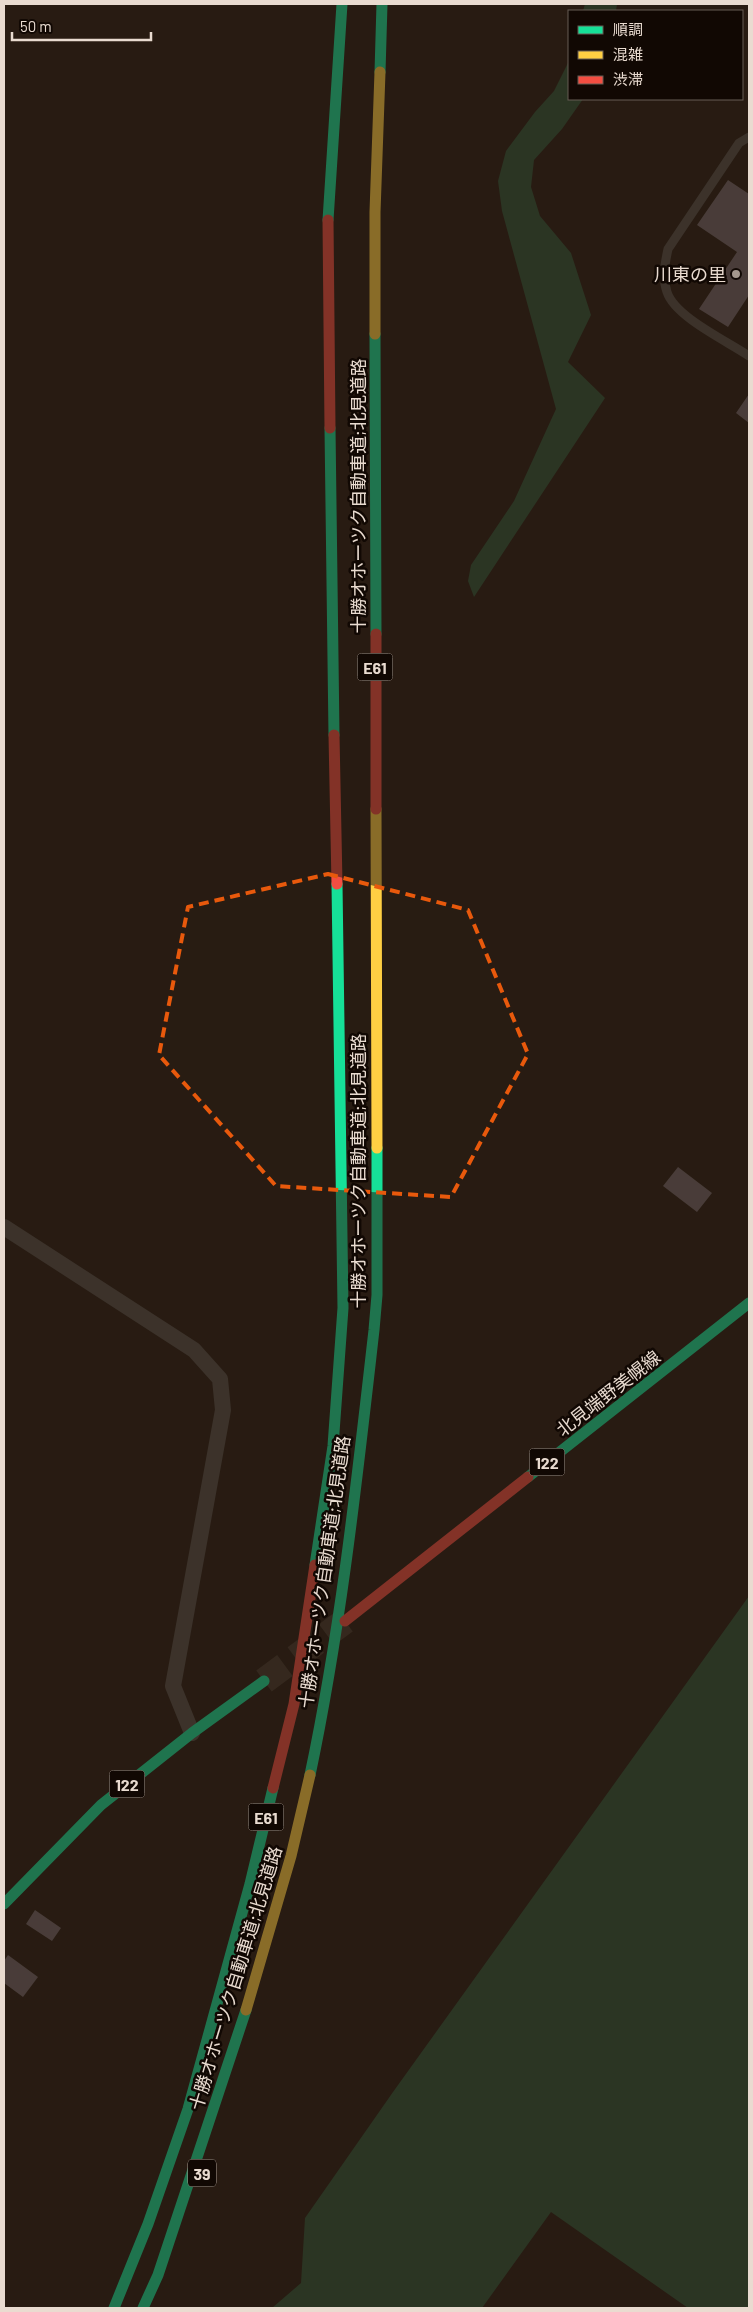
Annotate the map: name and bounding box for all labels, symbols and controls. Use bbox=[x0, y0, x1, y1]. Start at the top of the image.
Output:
scale bar bbox=[12, 10, 151, 42]
legend bbox=[568, 10, 743, 100]
text: 50 m bbox=[20, 17, 52, 35]
text: 順調 bbox=[613, 20, 643, 38]
text: 混雑 bbox=[613, 45, 643, 63]
text: 渋滞 bbox=[613, 70, 643, 88]
place label: 川東の里 bbox=[654, 263, 726, 285]
marker: 川東の里 bbox=[730, 268, 742, 280]
street label: 十勝オホーツク自動車道;北見道路 bbox=[347, 358, 369, 634]
road number: E61 bbox=[358, 654, 392, 680]
street label: 十勝オホーツク自動車道;北見道路 bbox=[347, 1033, 369, 1309]
street label: 北見端野美幌線 bbox=[552, 1346, 664, 1440]
street label: 十勝オホーツク自動車道;北見道路 bbox=[294, 1434, 354, 1710]
road number: 122 bbox=[530, 1448, 564, 1475]
road number: 122 bbox=[110, 1770, 144, 1798]
road number: E61 bbox=[248, 1804, 284, 1830]
street label: 十勝オホーツク自動車道;北見道路 bbox=[184, 1843, 286, 2113]
road number: 39 bbox=[188, 2160, 216, 2186]

